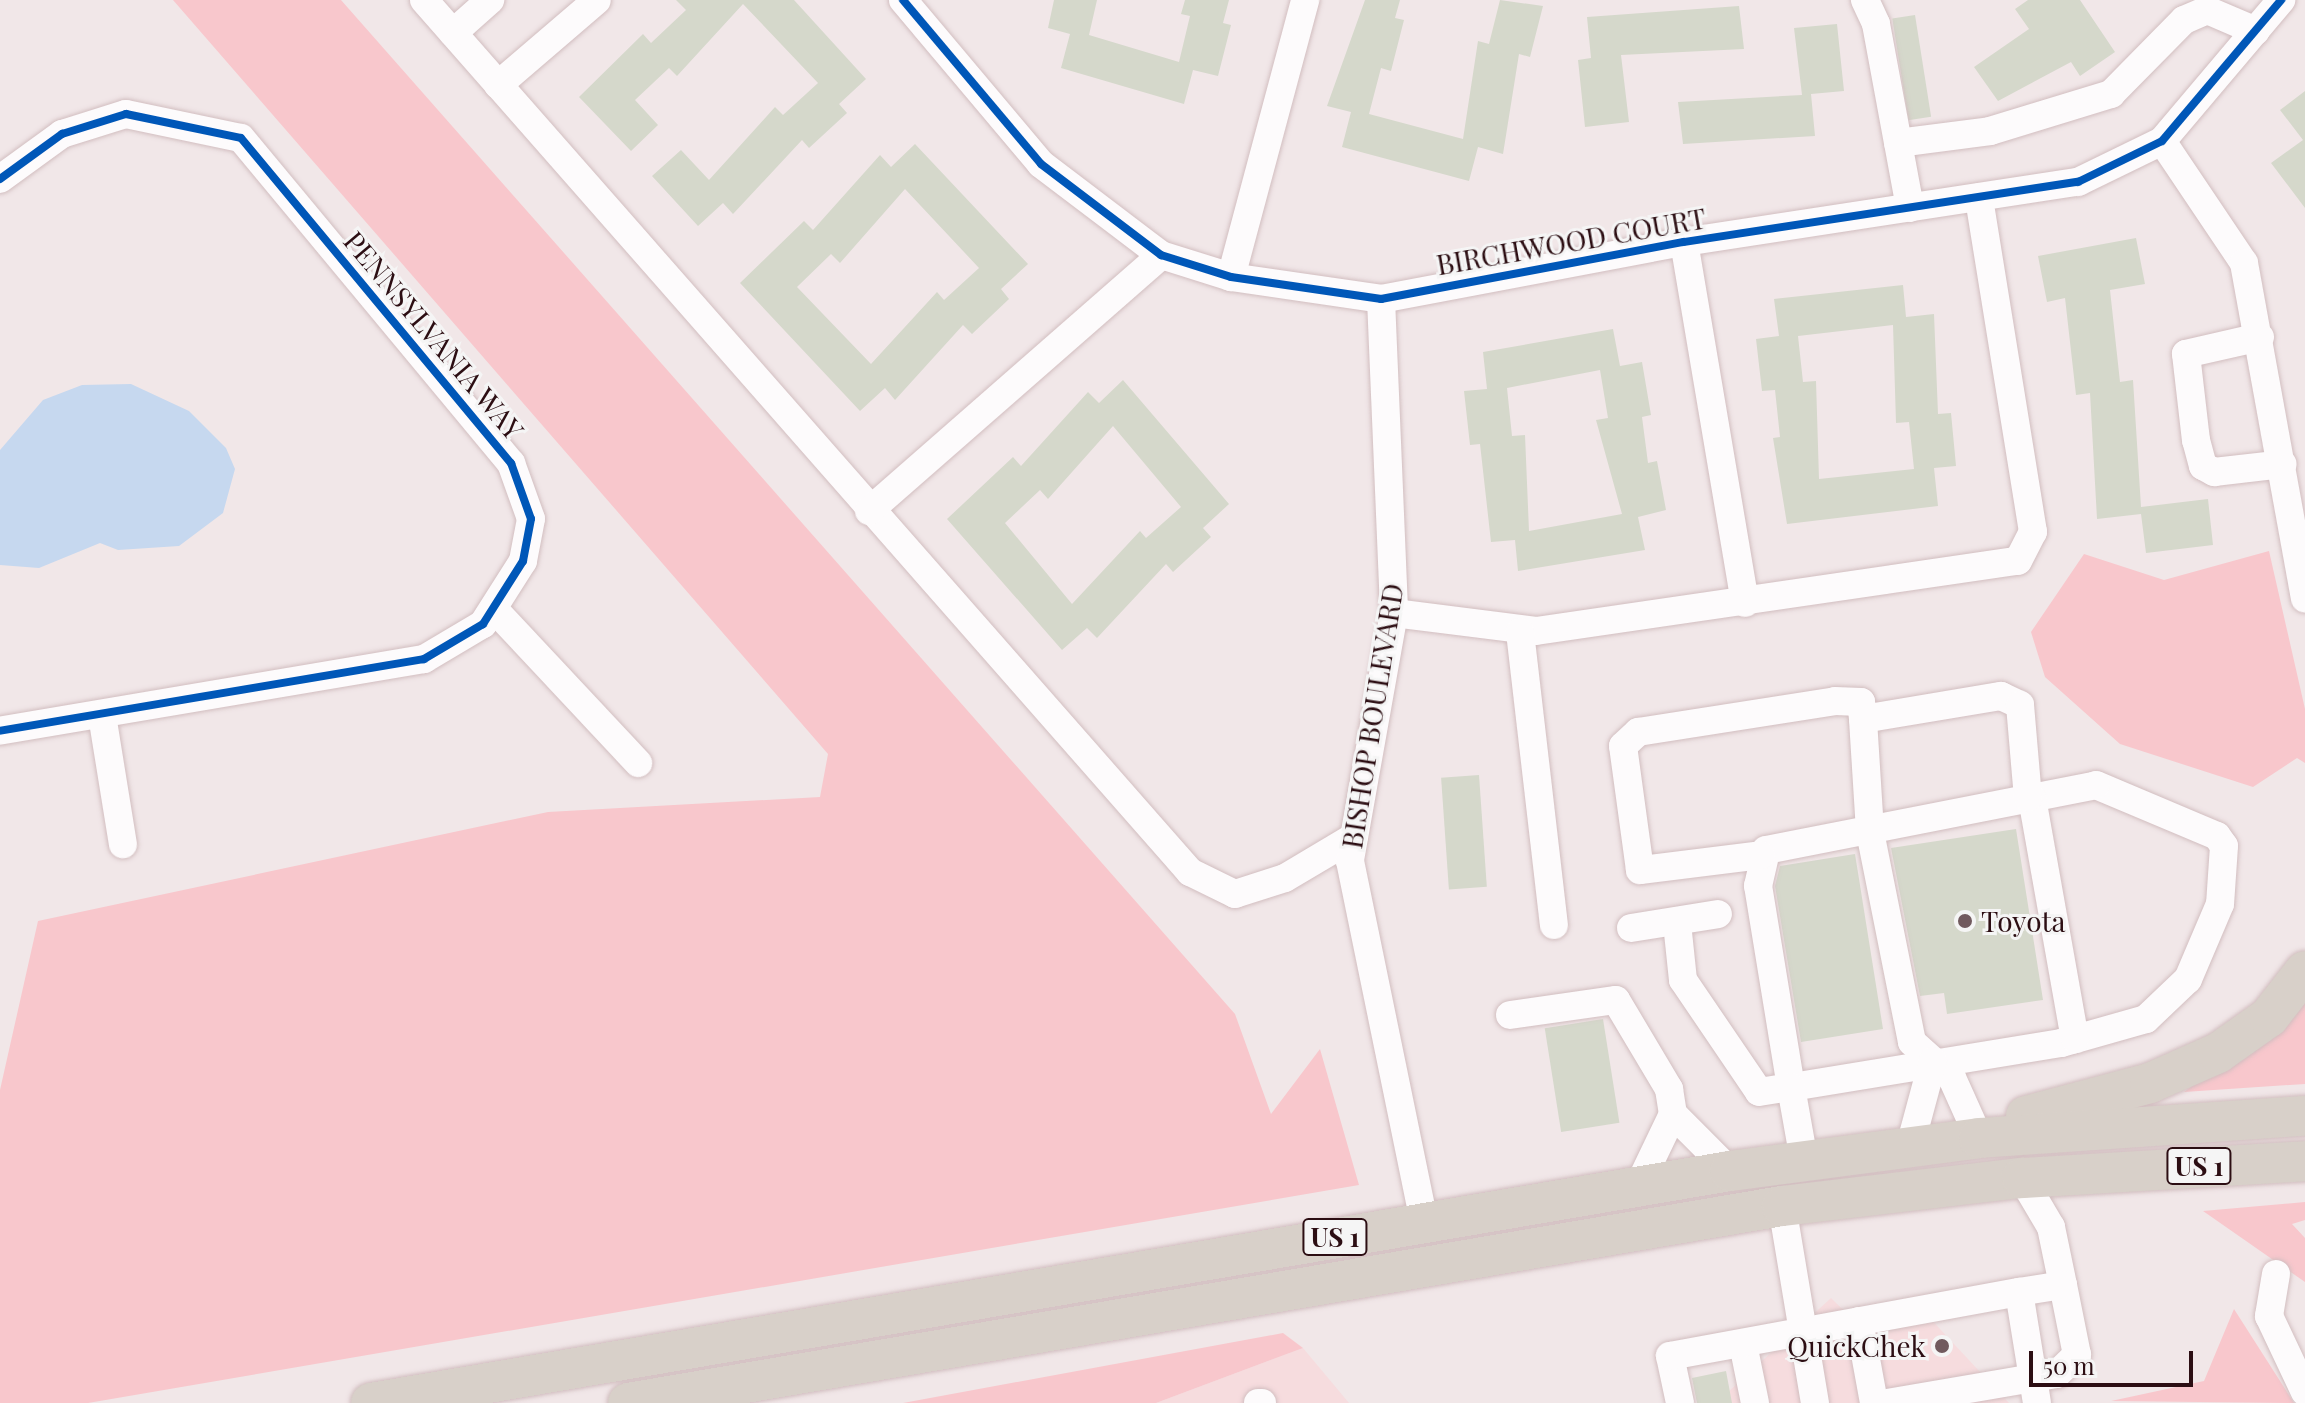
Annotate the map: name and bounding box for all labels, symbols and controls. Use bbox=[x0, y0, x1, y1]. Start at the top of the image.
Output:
street label: BIRCHWOOD COURT bbox=[1434, 201, 1708, 281]
street label: PENNSYLVANIA WAY bbox=[337, 224, 531, 446]
street label: BISHOP BOULEVARD bbox=[1334, 581, 1410, 851]
place label: Toyota bbox=[1981, 904, 2065, 938]
marker: Toyota bbox=[1956, 912, 1974, 930]
road number: US 1 bbox=[2165, 1144, 2233, 1188]
road number: US 1 bbox=[1301, 1215, 1369, 1259]
place label: QuickChek bbox=[1787, 1329, 1926, 1363]
scale bar bbox=[2033, 1335, 2197, 1385]
marker: QuickChek bbox=[1933, 1337, 1951, 1355]
text: 50 m bbox=[2043, 1349, 2095, 1381]

